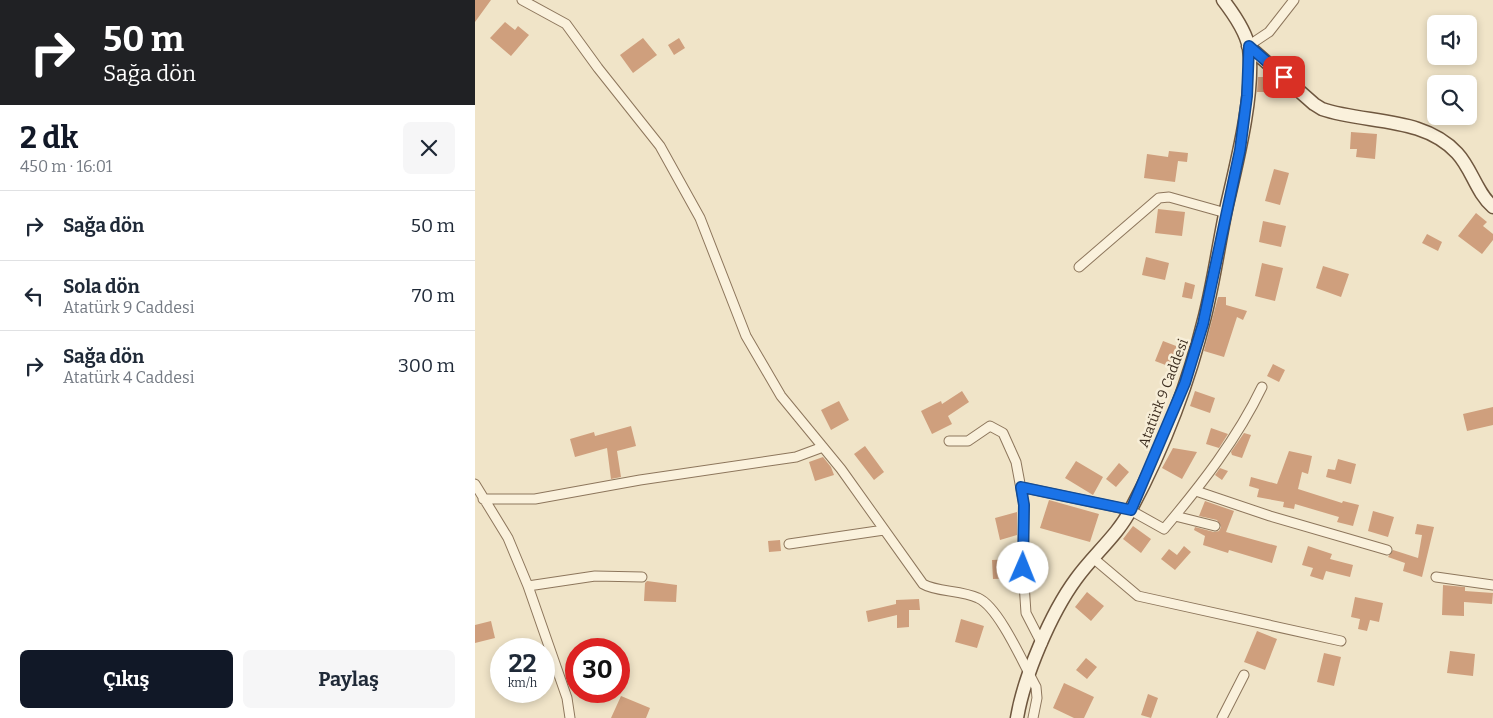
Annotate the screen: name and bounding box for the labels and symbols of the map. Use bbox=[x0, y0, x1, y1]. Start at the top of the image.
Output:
pin bbox=[1263, 56, 1305, 98]
street label: Atatürk 9 Caddesi bbox=[1135, 336, 1192, 450]
position arrow bbox=[996, 541, 1048, 593]
speed limit sign: 30 bbox=[565, 638, 630, 703]

